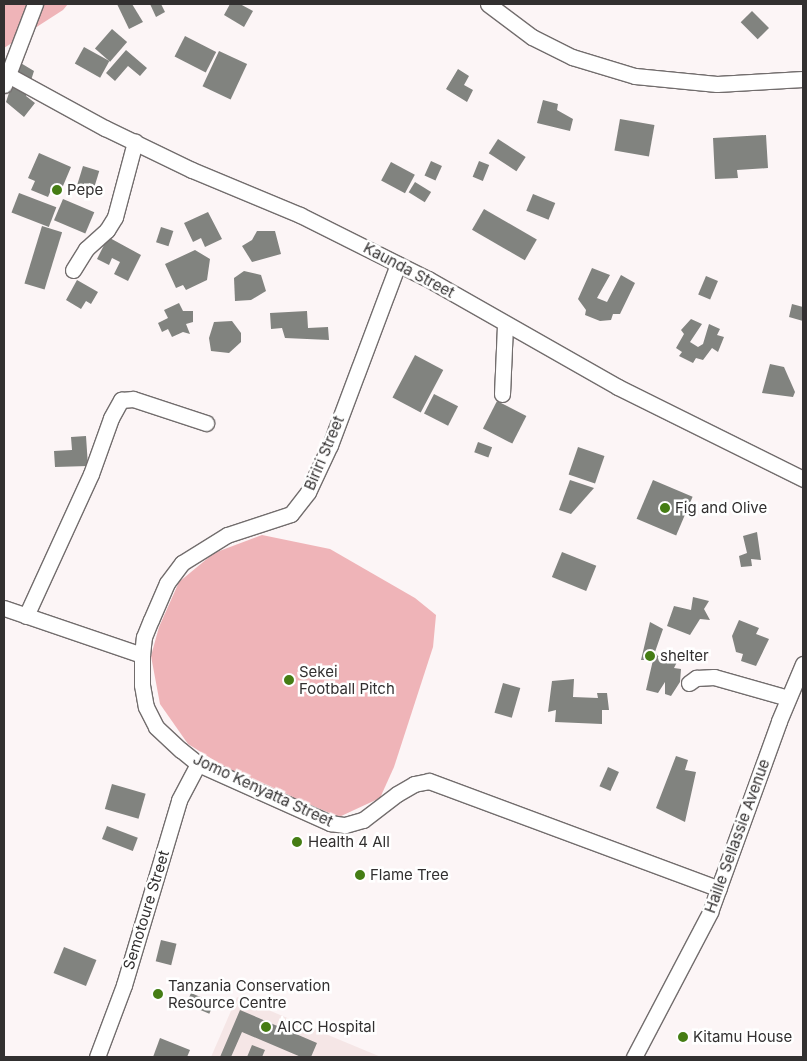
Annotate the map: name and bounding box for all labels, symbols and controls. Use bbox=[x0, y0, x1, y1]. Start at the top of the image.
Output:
place label: Pepe bbox=[67, 181, 103, 199]
marker: Pepe bbox=[51, 184, 63, 196]
street label: Kaunda Street bbox=[360, 238, 458, 302]
street label: Biriri Street bbox=[300, 413, 348, 493]
place label: Fig and Olive bbox=[675, 499, 767, 517]
marker: Fig and Olive bbox=[659, 502, 671, 514]
place label: shelter bbox=[660, 647, 709, 665]
marker: shelter bbox=[644, 650, 656, 662]
place label: Sekei Football Pitch bbox=[299, 662, 395, 697]
marker: Sekei Football Pitch bbox=[283, 674, 295, 686]
street label: Jomo Kenyatta Street bbox=[190, 750, 336, 830]
street label: Haille Sellassie Avenue bbox=[701, 757, 773, 915]
place label: Health 4 All bbox=[308, 833, 390, 851]
marker: Health 4 All bbox=[290, 835, 304, 849]
street label: Semotoure Street bbox=[119, 848, 173, 972]
place label: Flame Tree bbox=[370, 866, 449, 884]
marker: Flame Tree bbox=[354, 869, 366, 881]
place label: Tanzania Conservation Resource Centre bbox=[168, 976, 330, 1011]
marker: Tanzania Conservation Resource Centre bbox=[152, 988, 164, 1000]
place label: AICC Hospital bbox=[277, 1018, 375, 1036]
marker: AICC Hospital bbox=[259, 1020, 273, 1034]
place label: Kitamu House bbox=[693, 1028, 792, 1046]
marker: Kitamu House bbox=[677, 1031, 689, 1043]

